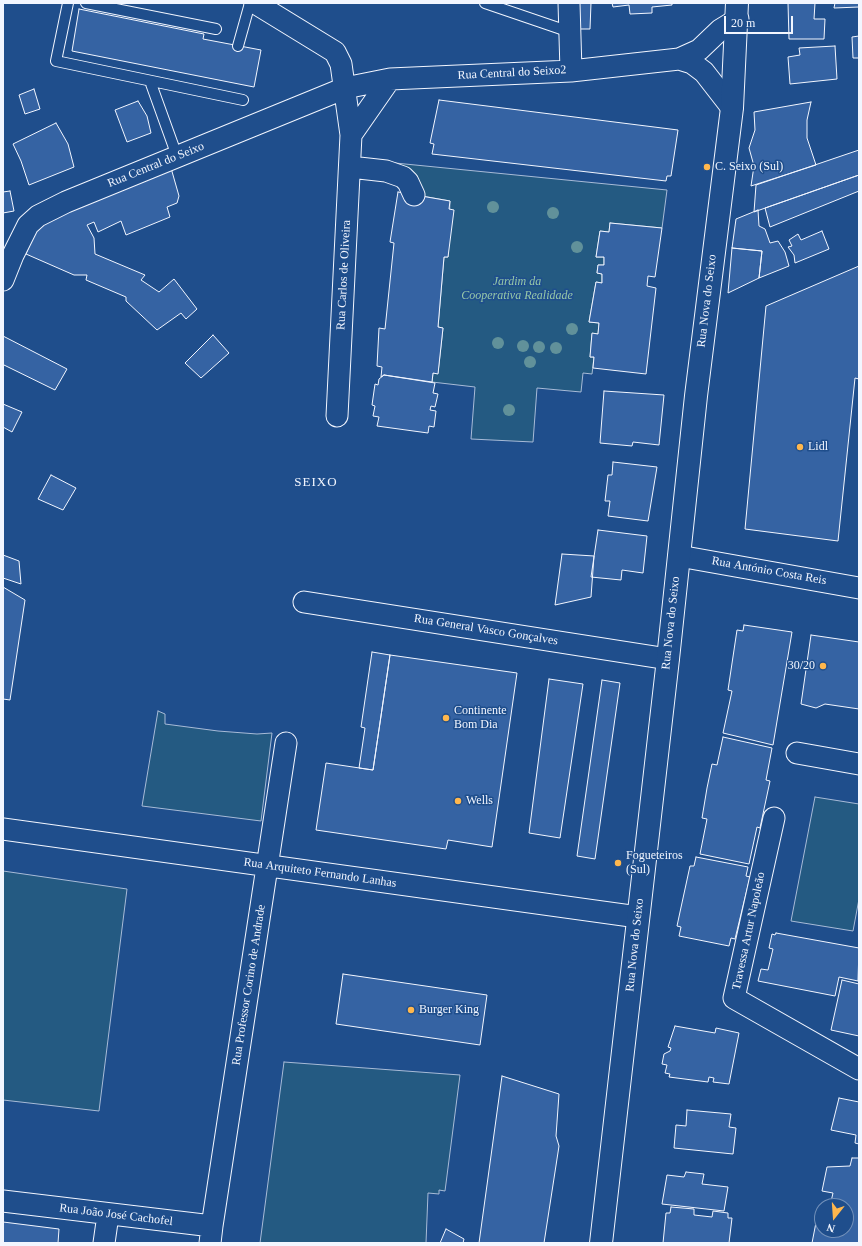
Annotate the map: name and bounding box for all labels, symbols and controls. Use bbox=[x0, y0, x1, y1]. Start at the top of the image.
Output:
scale bar bbox=[726, 8, 795, 34]
text: 20 m bbox=[731, 16, 755, 30]
street label: Rua Central do Seixo2 bbox=[457, 63, 567, 83]
street label: Rua Central do Seixo bbox=[106, 139, 206, 191]
place label: C. Seixo (Sul) bbox=[715, 160, 783, 174]
marker: C. Seixo (Sul) bbox=[702, 162, 712, 172]
street label: Rua Carlos de Oliveira bbox=[334, 220, 354, 330]
street label: Rua Nova do Seixo bbox=[694, 254, 720, 348]
park label: Jardim da Cooperativa Realidade bbox=[461, 275, 573, 303]
place label: Lidl bbox=[808, 440, 828, 454]
marker: Lidl bbox=[795, 442, 805, 452]
district label: SEIXO bbox=[294, 475, 338, 491]
street label: Rua António Costa Reis bbox=[710, 554, 828, 588]
street label: Rua Nova do Seixo bbox=[659, 576, 683, 670]
street label: Rua General Vasco Gonçalves bbox=[413, 611, 559, 649]
place label: 30/20 bbox=[788, 659, 815, 673]
marker: 30/20 bbox=[818, 661, 828, 671]
place label: Continente Bom Dia bbox=[454, 704, 507, 732]
marker: Continente Bom Dia bbox=[441, 713, 451, 723]
place label: Wells bbox=[466, 794, 493, 808]
marker: Wells bbox=[453, 796, 463, 806]
place label: Fogueteiros (Sul) bbox=[626, 849, 683, 877]
street label: Rua Arquiteto Fernando Lanhas bbox=[243, 855, 397, 891]
marker: Fogueteiros (Sul) bbox=[613, 858, 623, 868]
street label: Travessa Artur Napoleão bbox=[729, 871, 769, 991]
street label: Rua Nova do Seixo bbox=[623, 898, 647, 992]
street label: Rua Professor Corino de Andrade bbox=[229, 904, 269, 1066]
place label: Burger King bbox=[419, 1003, 479, 1017]
marker: Burger King bbox=[406, 1005, 416, 1015]
north arrow bbox=[814, 1198, 854, 1238]
street label: Rua João José Cachofel bbox=[58, 1201, 174, 1229]
text: N bbox=[825, 1222, 836, 1235]

